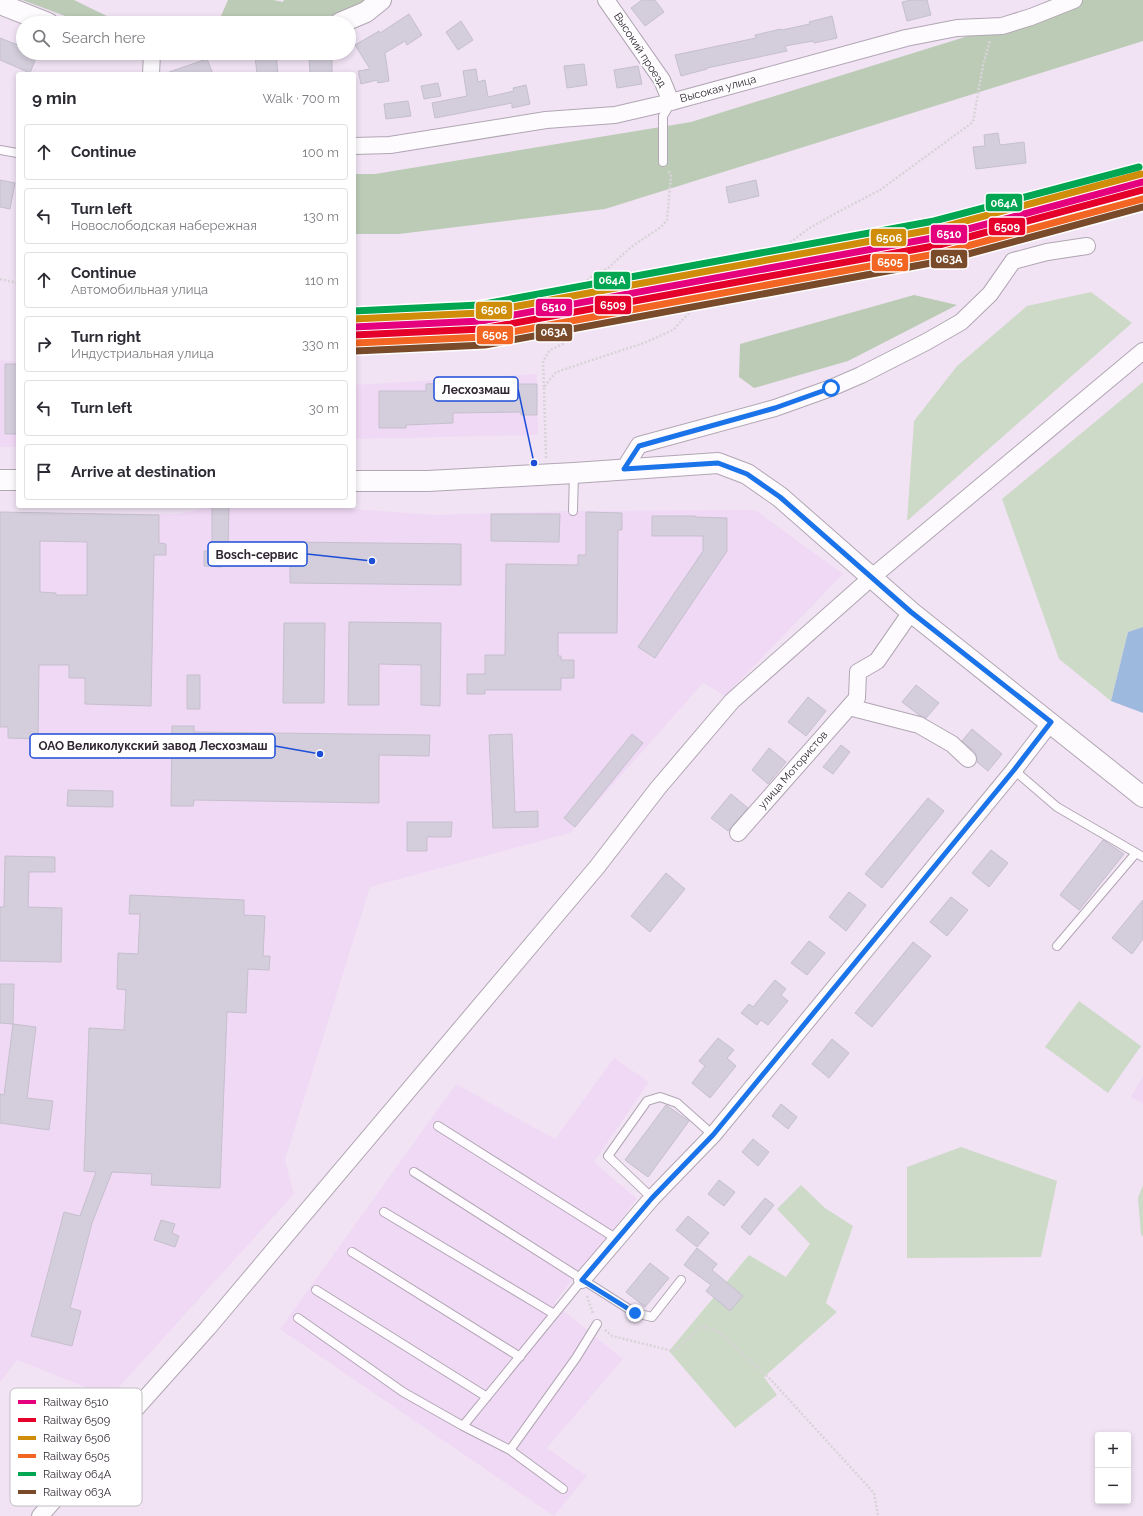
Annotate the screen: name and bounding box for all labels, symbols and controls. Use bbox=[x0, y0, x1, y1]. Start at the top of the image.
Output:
street label: Высокий проезд bbox=[611, 10, 669, 90]
search box bbox=[16, 16, 356, 60]
icon: search bbox=[30, 27, 52, 49]
text: Search here bbox=[62, 29, 145, 47]
street label: Высокая улица bbox=[678, 73, 758, 105]
text: 9 min bbox=[32, 88, 77, 108]
text: Walk · 700 m bbox=[262, 91, 340, 106]
icon: ahead bbox=[33, 141, 55, 163]
text: Continue bbox=[71, 143, 136, 161]
text: 100 m bbox=[302, 145, 339, 160]
line badge: 064А bbox=[985, 193, 1023, 212]
text: 064А bbox=[990, 197, 1018, 210]
text: Turn left bbox=[71, 200, 132, 218]
icon: left bbox=[33, 205, 55, 227]
text: 130 m bbox=[303, 209, 339, 224]
line badge: 6509 bbox=[988, 217, 1026, 236]
text: Новослободская набережная bbox=[71, 218, 257, 233]
text: 6509 bbox=[994, 221, 1021, 234]
line badge: 6510 bbox=[930, 224, 968, 244]
line badge: 6506 bbox=[870, 228, 907, 247]
text: 6510 bbox=[937, 228, 962, 241]
text: 6506 bbox=[876, 232, 902, 245]
line badge: 063А bbox=[930, 249, 968, 269]
line badge: 6505 bbox=[871, 253, 909, 272]
text: 063А bbox=[936, 253, 963, 266]
text: 6505 bbox=[877, 256, 903, 269]
text: Continue bbox=[71, 264, 136, 282]
icon: ahead bbox=[33, 269, 55, 291]
line badge: 064А bbox=[593, 271, 631, 290]
text: 110 m bbox=[305, 273, 339, 288]
text: 064А bbox=[598, 274, 626, 287]
text: Автомобильная улица bbox=[71, 282, 208, 297]
line badge: 6509 bbox=[594, 295, 632, 315]
line badge: 6510 bbox=[535, 298, 573, 317]
text: 6509 bbox=[600, 299, 627, 312]
line badge: 6506 bbox=[475, 301, 513, 320]
text: 6510 bbox=[542, 301, 567, 314]
text: 6506 bbox=[481, 304, 507, 317]
line badge: 063А bbox=[535, 323, 573, 342]
line badge: 6505 bbox=[476, 325, 514, 345]
text: 063А bbox=[541, 326, 568, 339]
text: Turn right bbox=[71, 328, 141, 346]
text: 6505 bbox=[482, 329, 508, 342]
icon: right bbox=[33, 333, 55, 355]
text: 330 m bbox=[302, 337, 339, 352]
text: Индустриальная улица bbox=[71, 346, 214, 361]
callout: Лесхозмаш bbox=[434, 377, 518, 401]
route start bbox=[822, 379, 840, 397]
text: Лесхозмаш bbox=[442, 383, 510, 397]
icon: left bbox=[33, 397, 55, 419]
text: Turn left bbox=[71, 399, 132, 417]
text: 30 m bbox=[309, 401, 339, 416]
icon: arrive bbox=[33, 461, 55, 483]
text: Arrive at destination bbox=[71, 463, 216, 481]
callout: Bosch-сервис bbox=[208, 542, 307, 566]
text: Bosch-сервис bbox=[216, 548, 299, 562]
street label: улица Мотористов bbox=[756, 728, 830, 812]
callout: ОАО Великолукский завод Лесхозмаш bbox=[30, 734, 275, 758]
text: ОАО Великолукский завод Лесхозмаш bbox=[38, 739, 268, 753]
route end bbox=[626, 1304, 644, 1322]
legend bbox=[10, 1388, 142, 1506]
text: Railway 6510 bbox=[43, 1396, 109, 1409]
text: Railway 6509 bbox=[43, 1414, 110, 1427]
text: Railway 6506 bbox=[43, 1432, 111, 1445]
map controls bbox=[1095, 1432, 1131, 1504]
button: + bbox=[1095, 1432, 1131, 1468]
text: Railway 6505 bbox=[43, 1450, 110, 1463]
text: Railway 064А bbox=[43, 1468, 112, 1481]
button: − bbox=[1095, 1468, 1131, 1504]
text: Railway 063А bbox=[43, 1486, 112, 1499]

